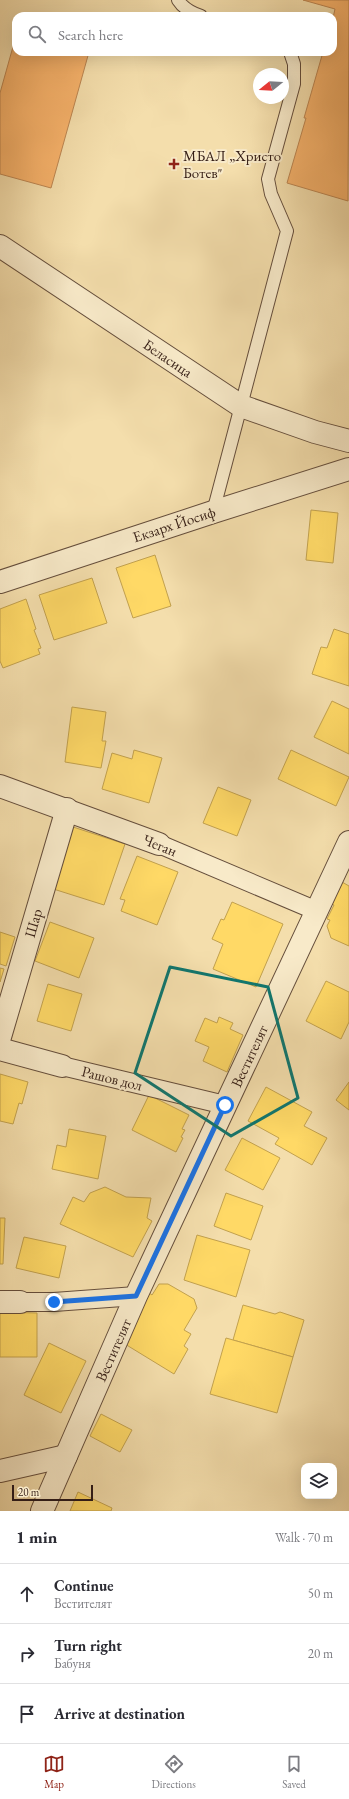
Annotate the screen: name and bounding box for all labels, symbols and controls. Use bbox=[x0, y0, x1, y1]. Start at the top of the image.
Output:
search box bbox=[12, 12, 337, 56]
icon: search bbox=[26, 23, 48, 45]
text: Search here bbox=[58, 25, 123, 44]
north arrow bbox=[253, 68, 289, 104]
place label: МБАЛ „Христо Ботев" bbox=[183, 146, 281, 182]
marker: МБАЛ „Христо Ботев" bbox=[168, 158, 180, 170]
street label: Беласица bbox=[140, 335, 196, 381]
street label: Екзарх Йосиф bbox=[130, 502, 218, 546]
street label: Чеган bbox=[140, 830, 180, 860]
street label: Шар bbox=[20, 906, 46, 940]
street label: Вестителят bbox=[226, 1022, 272, 1090]
street label: Рашов дол bbox=[80, 1061, 144, 1095]
route start bbox=[216, 1096, 234, 1114]
route end bbox=[45, 1293, 63, 1311]
street label: Вестителят bbox=[91, 1316, 135, 1384]
map controls bbox=[301, 1463, 337, 1499]
button: layers bbox=[301, 1463, 337, 1499]
scale bar bbox=[12, 1483, 93, 1502]
text: 20 m bbox=[18, 1485, 39, 1499]
text: 1 min bbox=[16, 1526, 57, 1548]
text: Walk · 70 m bbox=[275, 1529, 333, 1546]
text: Continue bbox=[54, 1576, 114, 1595]
icon: ahead bbox=[16, 1583, 38, 1605]
text: 50 m bbox=[308, 1585, 333, 1602]
text: Вестителят bbox=[54, 1595, 112, 1612]
text: Turn right bbox=[54, 1636, 122, 1655]
icon: right bbox=[16, 1643, 38, 1665]
text: 20 m bbox=[308, 1645, 333, 1662]
text: Бабуня bbox=[54, 1655, 91, 1672]
icon: arrive bbox=[16, 1703, 38, 1725]
text: Arrive at destination bbox=[54, 1704, 185, 1723]
tab: Map bbox=[43, 1753, 65, 1791]
tab: Directions bbox=[152, 1753, 196, 1791]
tab: Saved bbox=[282, 1753, 306, 1791]

